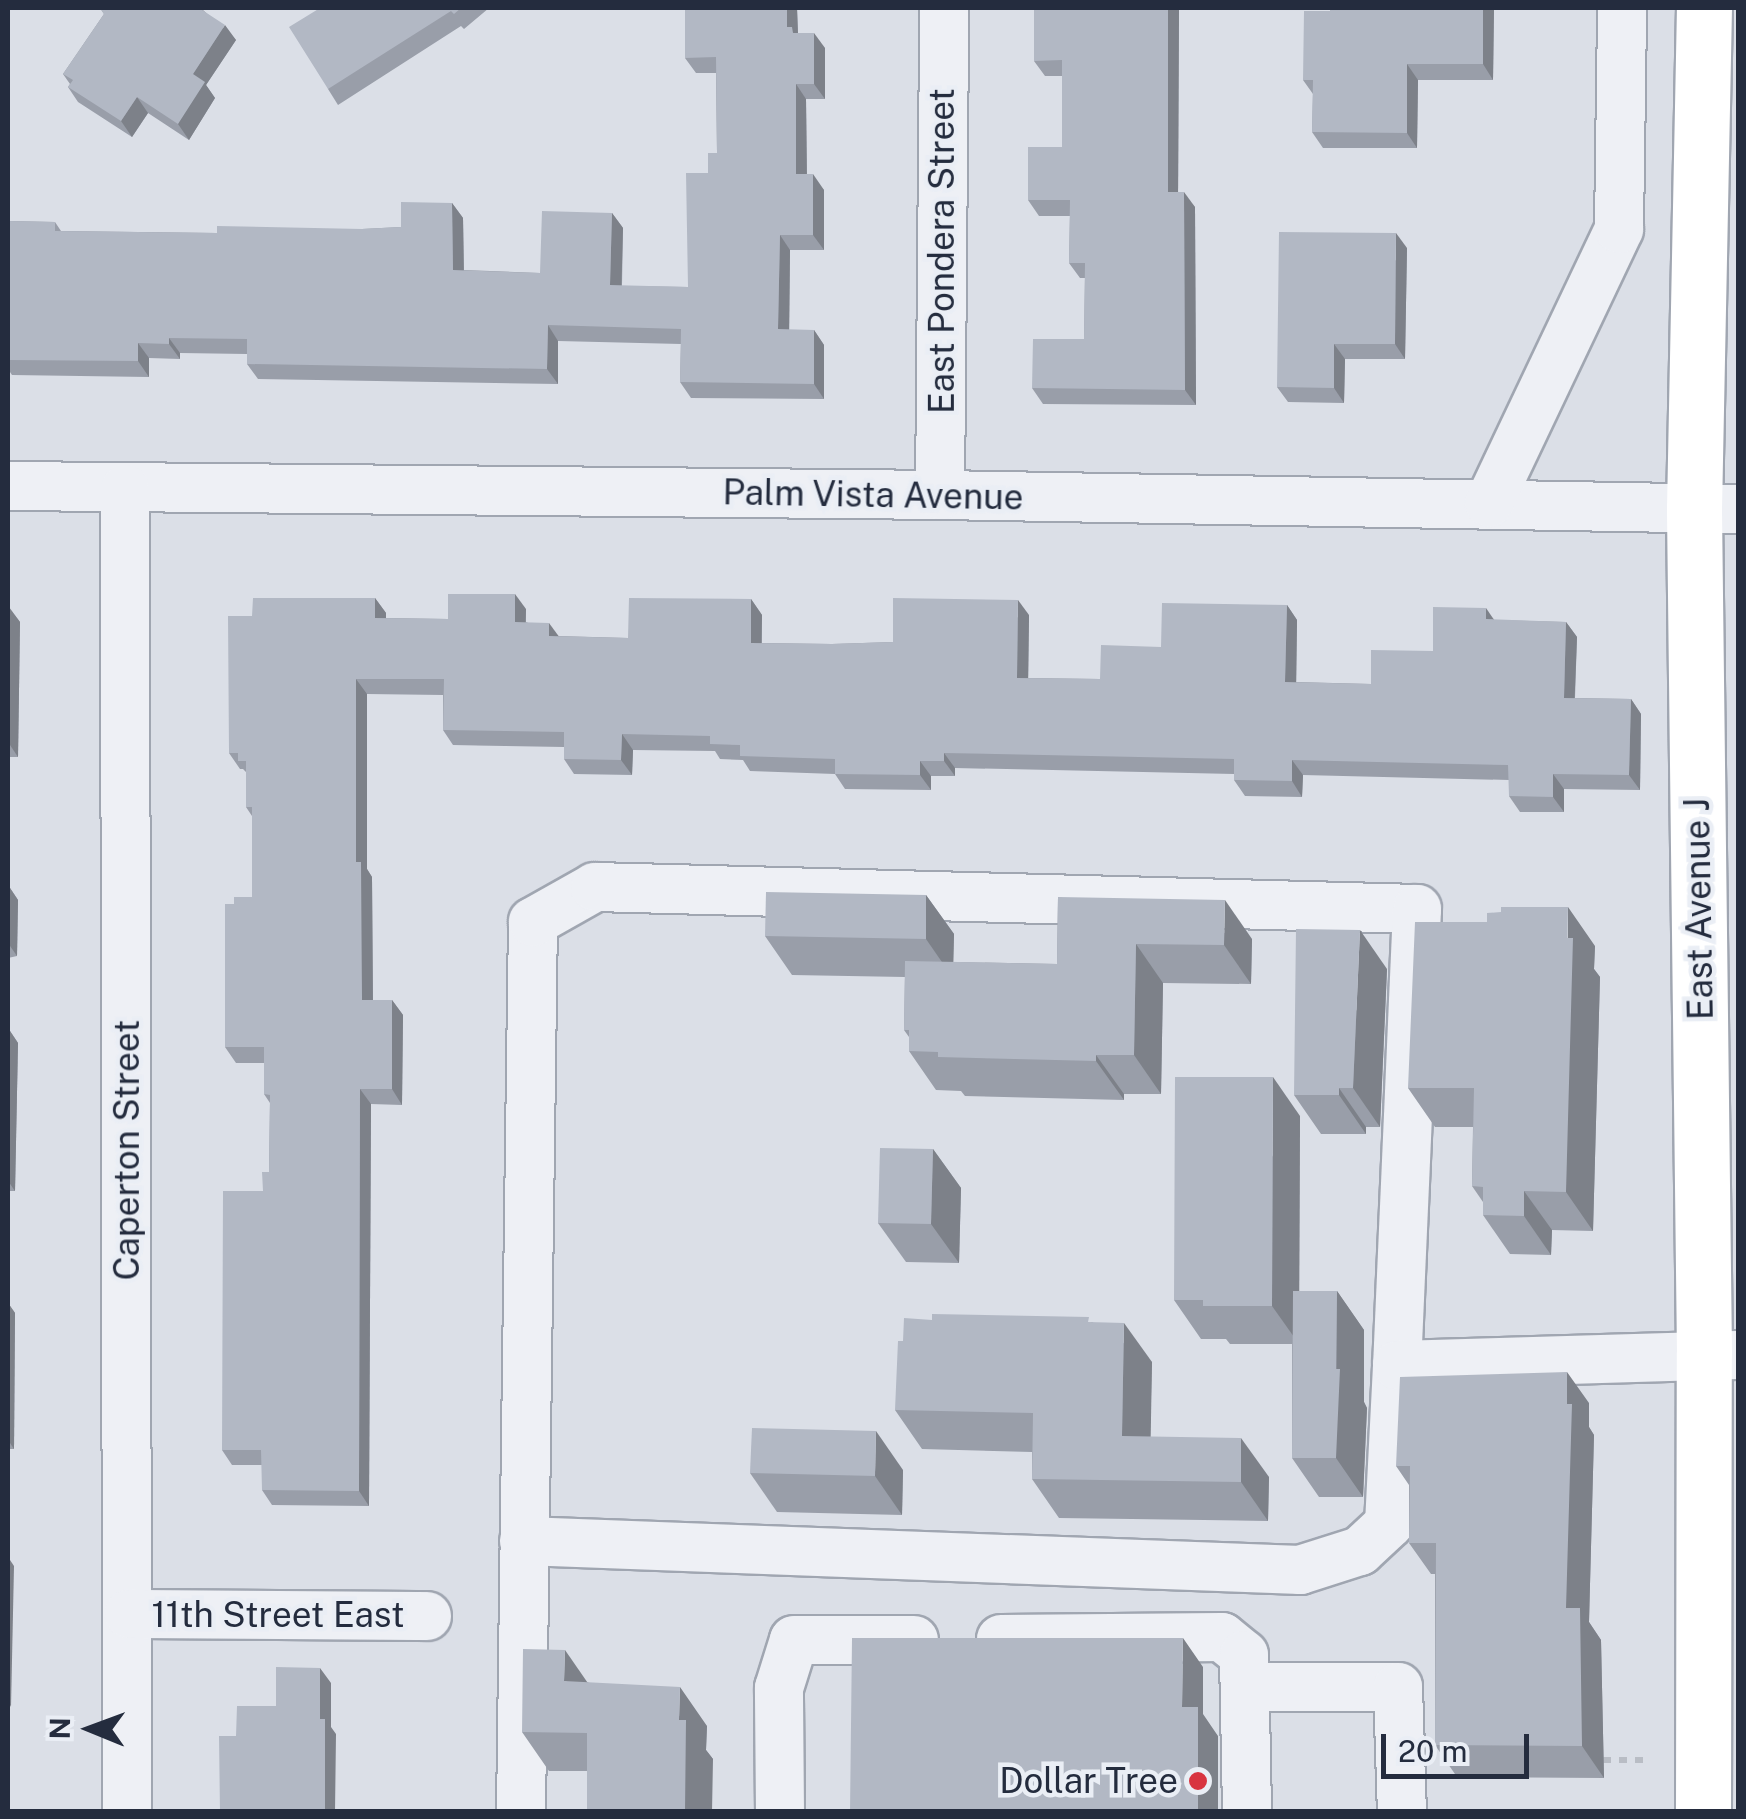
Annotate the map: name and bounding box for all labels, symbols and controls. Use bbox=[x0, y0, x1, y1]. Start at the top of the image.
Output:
street label: East Pondera Street bbox=[921, 88, 963, 414]
street label: Palm Vista Avenue bbox=[722, 471, 1024, 519]
street label: East Avenue J bbox=[1676, 797, 1722, 1021]
street label: Caperton Street bbox=[106, 1020, 148, 1280]
street label: 11th Street East bbox=[151, 1594, 405, 1636]
north arrow bbox=[40, 1679, 140, 1779]
scale bar bbox=[1386, 1714, 1534, 1776]
text: N bbox=[43, 1717, 76, 1740]
text: 20 m bbox=[1398, 1733, 1467, 1769]
place label: Dollar Tree bbox=[999, 1760, 1178, 1802]
marker: Dollar Tree bbox=[1187, 1770, 1209, 1792]

